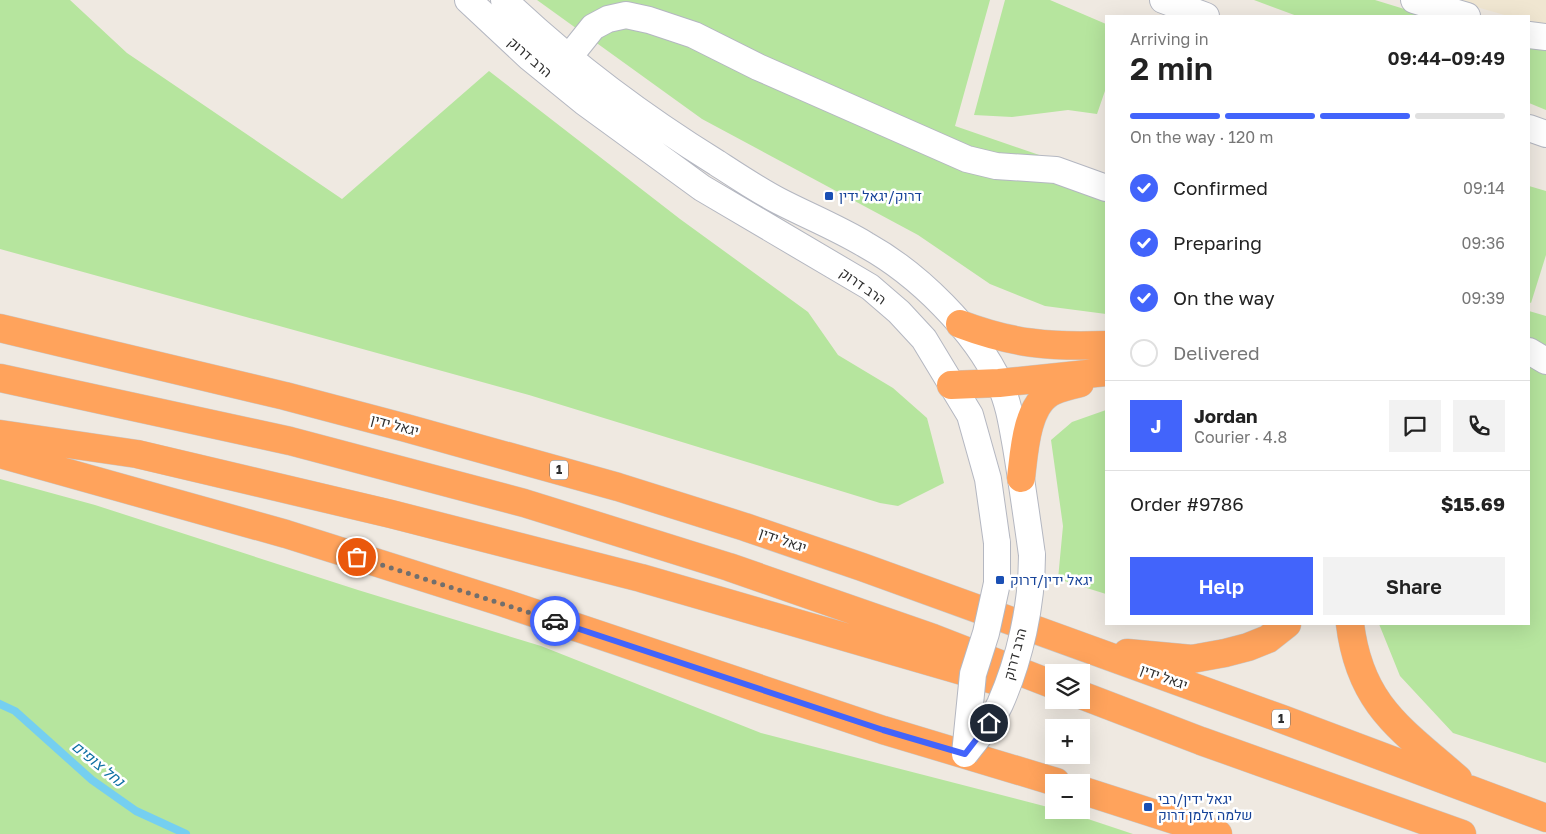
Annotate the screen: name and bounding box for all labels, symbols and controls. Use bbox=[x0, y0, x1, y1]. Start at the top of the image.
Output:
text: Arriving in bbox=[1130, 29, 1209, 49]
street label: הרב דרוק bbox=[505, 33, 556, 80]
text: 09:44–09:49 bbox=[1388, 46, 1505, 69]
text: 2 min bbox=[1130, 49, 1213, 87]
text: On the way · 120 m bbox=[1130, 127, 1273, 147]
icon: check bbox=[1130, 174, 1158, 202]
text: Confirmed bbox=[1173, 176, 1268, 199]
text: 09:14 bbox=[1463, 178, 1505, 198]
place label: דרוק/יגאל ידין bbox=[839, 187, 922, 204]
marker: דרוק/יגאל ידין bbox=[823, 190, 835, 202]
icon: check bbox=[1130, 229, 1158, 257]
text: Preparing bbox=[1173, 231, 1262, 254]
text: 09:36 bbox=[1462, 233, 1505, 253]
street label: הרב דרוק bbox=[837, 263, 890, 308]
icon: check bbox=[1130, 284, 1158, 312]
text: On the way bbox=[1173, 286, 1275, 309]
text: 09:39 bbox=[1462, 288, 1505, 308]
text: Delivered bbox=[1173, 341, 1260, 364]
button: chat bbox=[1389, 400, 1441, 452]
button: phone bbox=[1453, 400, 1505, 452]
text: Jordan bbox=[1194, 404, 1258, 427]
street label: יגאל ידין bbox=[369, 410, 421, 439]
text: J bbox=[1151, 414, 1161, 437]
text: Courier · 4.8 bbox=[1194, 427, 1287, 447]
road number: 1 bbox=[550, 460, 568, 480]
text: Order #9786 bbox=[1130, 492, 1244, 515]
text: $15.69 bbox=[1441, 492, 1505, 515]
street label: יגאל ידין bbox=[757, 523, 809, 556]
pin bbox=[336, 536, 378, 578]
icon: bag bbox=[343, 543, 371, 571]
button: Help bbox=[1130, 557, 1313, 615]
button: Share bbox=[1323, 557, 1505, 615]
place label: יגאל ידין/דרוק bbox=[1010, 571, 1093, 588]
marker: יגאל ידין/דרוק bbox=[994, 574, 1006, 586]
courier bbox=[530, 596, 580, 646]
icon: car bbox=[541, 607, 569, 635]
street label: הרב דרוק bbox=[999, 626, 1030, 682]
street label: יגאל ידין bbox=[1138, 660, 1190, 693]
map controls bbox=[1045, 664, 1090, 819]
button: layers bbox=[1045, 664, 1090, 709]
pin bbox=[968, 702, 1010, 744]
icon: home bbox=[975, 709, 1003, 737]
road number: 1 bbox=[1272, 710, 1290, 729]
button: + bbox=[1045, 719, 1090, 764]
water label: נחל צופים bbox=[69, 737, 130, 791]
button: − bbox=[1045, 774, 1090, 819]
place label: יגאל ידין/רבי שלמה זלמן דרוק bbox=[1158, 790, 1252, 823]
marker: יגאל ידין/רבי שלמה זלמן דרוק bbox=[1142, 801, 1154, 813]

